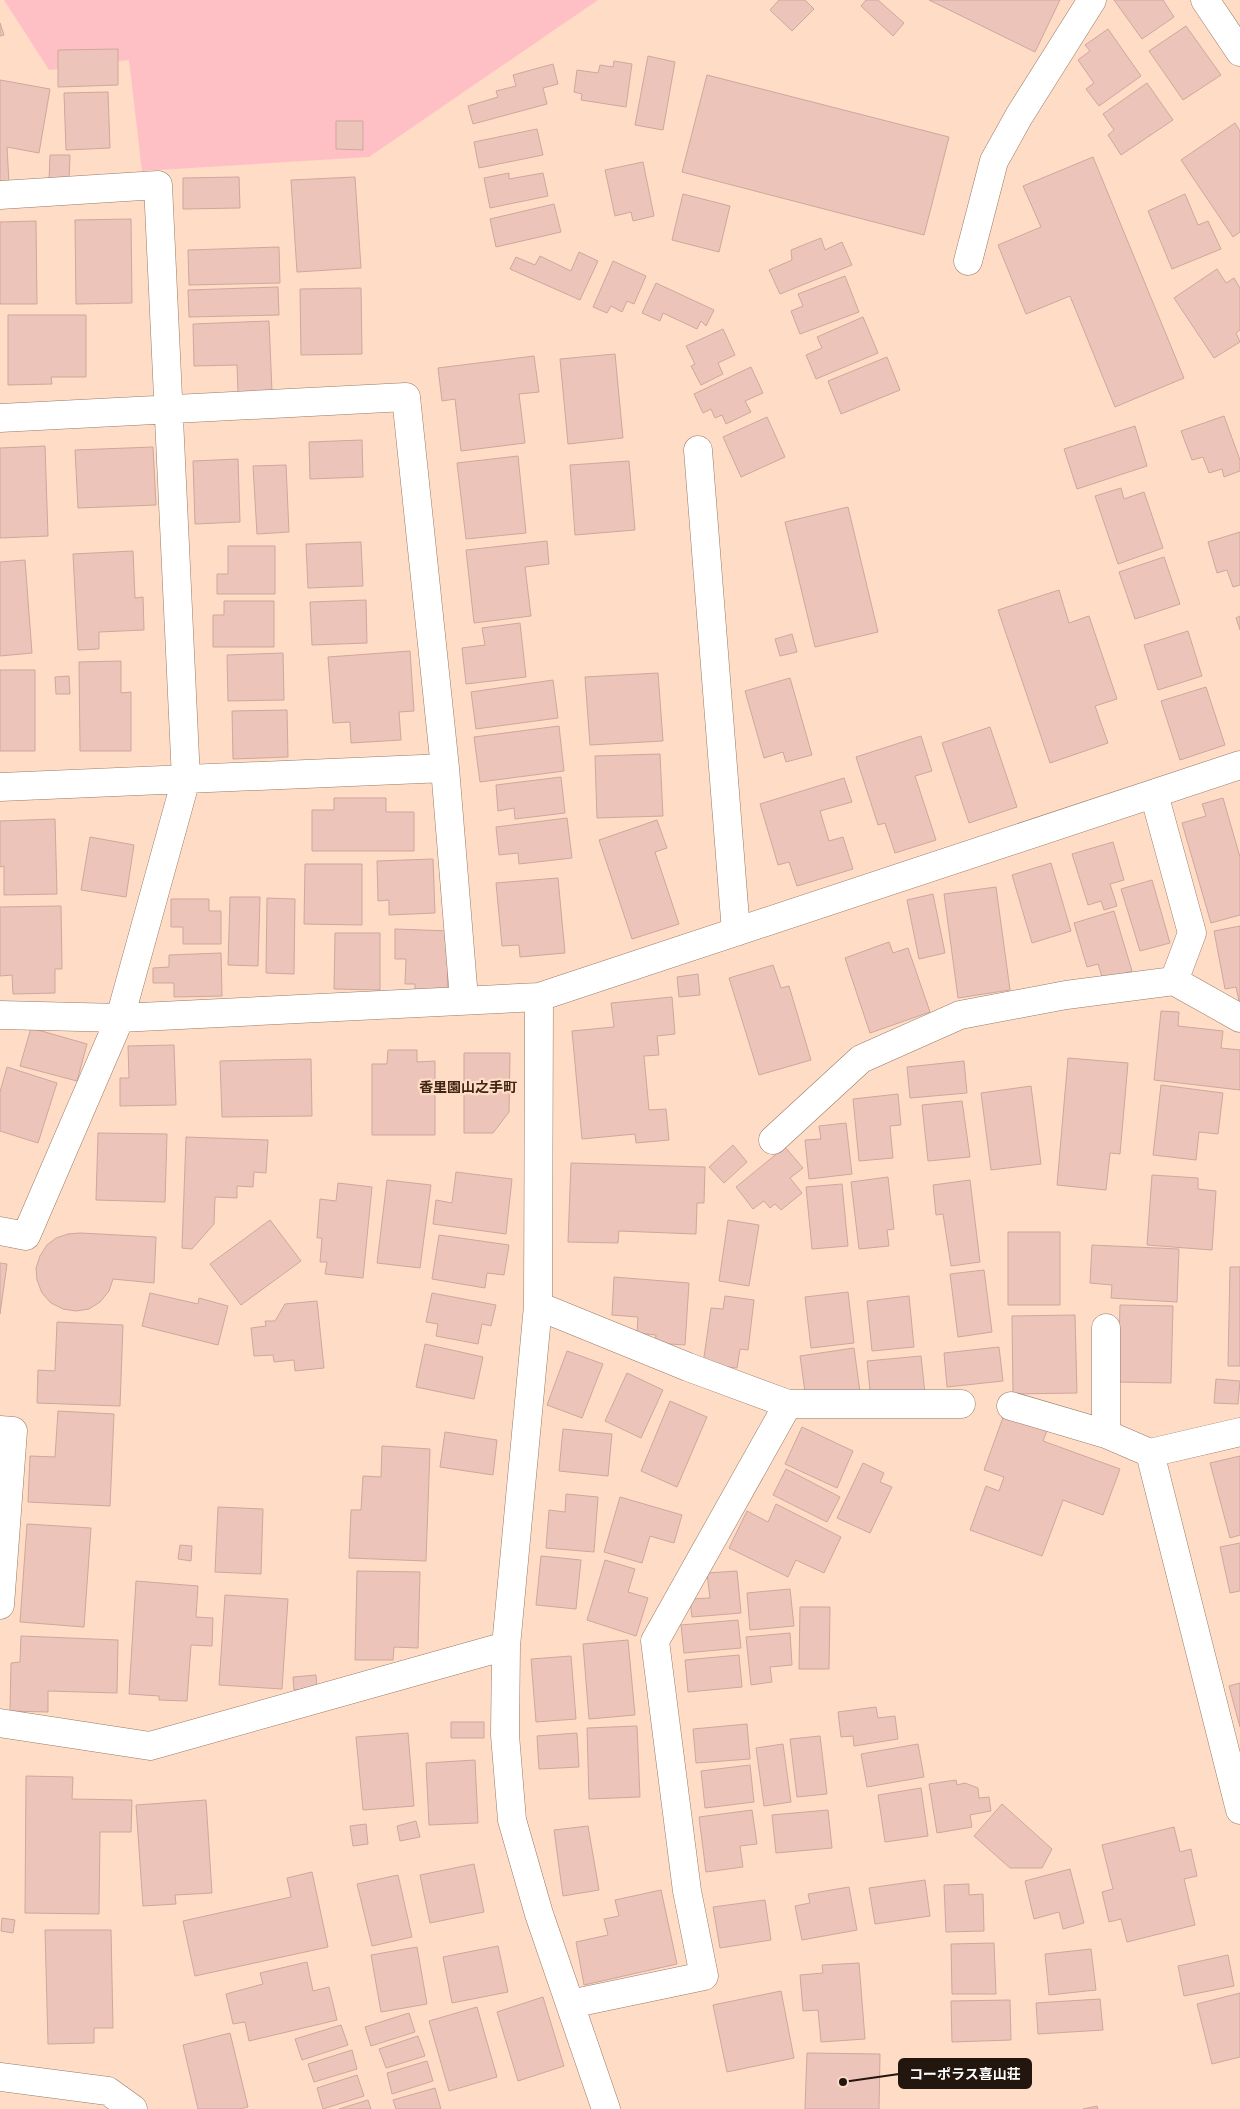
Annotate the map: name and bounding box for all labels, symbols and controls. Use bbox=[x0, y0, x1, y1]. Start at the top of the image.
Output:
district label: 香里園山之手町 bbox=[419, 1078, 517, 1096]
callout: コーポラス喜山荘 bbox=[899, 2059, 1031, 2088]
text: コーポラス喜山荘 bbox=[909, 2065, 1021, 2083]

